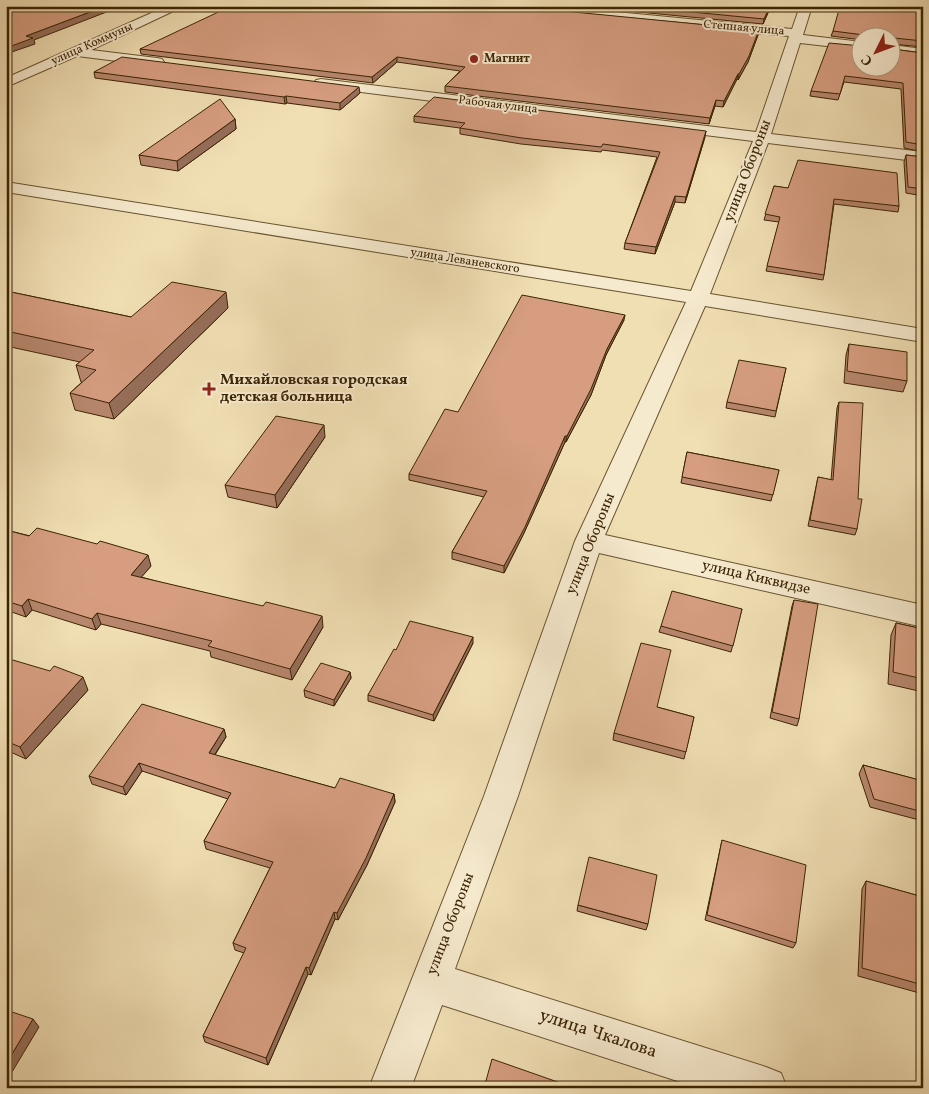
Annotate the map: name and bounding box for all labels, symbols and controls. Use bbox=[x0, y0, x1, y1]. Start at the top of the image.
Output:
street label: Степная улица bbox=[703, 16, 785, 40]
street label: улица Коммуны bbox=[48, 19, 136, 69]
north arrow bbox=[852, 28, 902, 78]
text: С bbox=[857, 50, 878, 69]
place label: Магнит bbox=[484, 51, 530, 67]
marker: Магнит bbox=[468, 53, 480, 65]
street label: Рабочая улица bbox=[457, 92, 539, 118]
street label: улица Обороны bbox=[719, 116, 777, 225]
street label: улица Леваневского bbox=[409, 244, 521, 278]
place label: Михайловская городская детская больница bbox=[220, 370, 408, 408]
marker: Михайловская городская детская больница bbox=[202, 382, 216, 396]
street label: улица Обороны bbox=[561, 490, 621, 598]
street label: улица Киквидзе bbox=[700, 555, 812, 601]
street label: улица Обороны bbox=[422, 869, 480, 978]
street label: улица Чкалова bbox=[536, 1003, 660, 1065]

